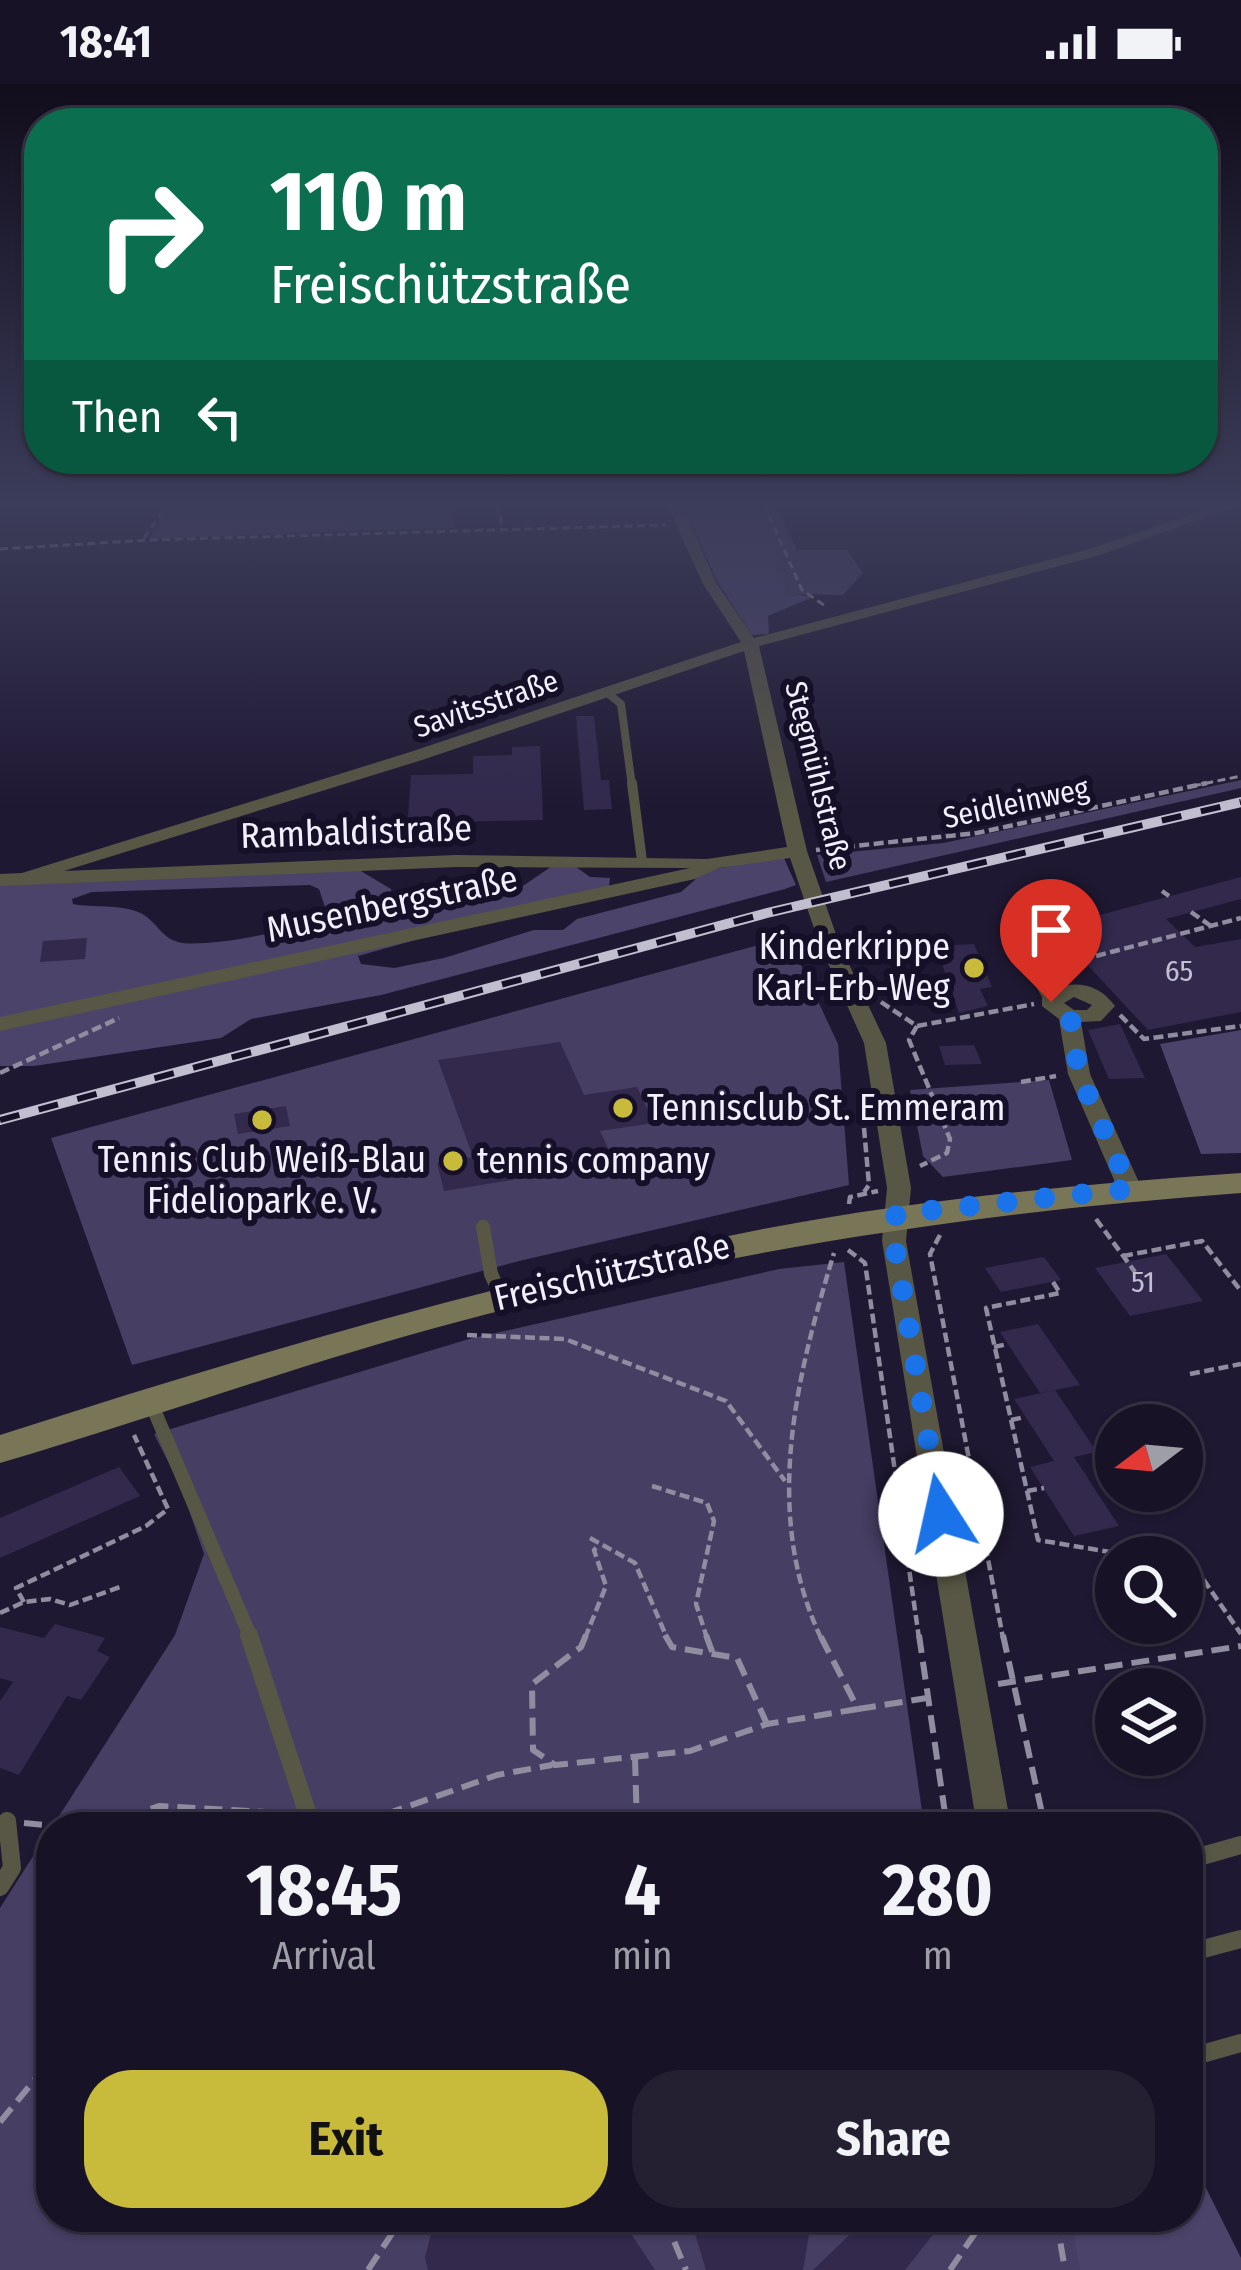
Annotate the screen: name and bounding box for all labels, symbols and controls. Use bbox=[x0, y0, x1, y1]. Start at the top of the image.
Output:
text: 18:41 bbox=[60, 15, 152, 69]
text: 110 m bbox=[270, 151, 467, 252]
icon: right bbox=[72, 156, 228, 312]
text: Freischützstraße bbox=[270, 253, 631, 317]
icon: left bbox=[187, 384, 253, 450]
text: Then bbox=[72, 390, 163, 444]
street label: Savitsstraße bbox=[409, 663, 563, 745]
street label: Stegmühlstraße bbox=[777, 678, 859, 874]
street label: Seidleinweg bbox=[940, 770, 1093, 836]
street label: Rambaldistraße bbox=[239, 806, 473, 858]
street label: Musenbergstraße bbox=[262, 856, 522, 952]
pin bbox=[1000, 879, 1102, 1002]
icon: arrive bbox=[1018, 897, 1084, 963]
place label: Kinderkrippe Karl-Erb-Weg bbox=[756, 925, 950, 1010]
house number: 65 bbox=[1165, 953, 1193, 989]
marker: Kinderkrippe Karl-Erb-Weg bbox=[961, 955, 987, 981]
place label: Tennisclub St. Emmeram bbox=[647, 1086, 1006, 1130]
marker: Tennisclub St. Emmeram bbox=[610, 1095, 636, 1121]
marker: Tennis Club Weiß-Blau Fideliopark e. V. bbox=[249, 1107, 275, 1133]
place label: Tennis Club Weiß-Blau Fideliopark e. V. bbox=[98, 1138, 426, 1223]
place label: tennis company bbox=[477, 1139, 709, 1183]
marker: tennis company bbox=[440, 1148, 466, 1174]
street label: Freischützstraße bbox=[490, 1223, 734, 1321]
house number: 51 bbox=[1131, 1264, 1155, 1300]
north arrow bbox=[1095, 1404, 1203, 1512]
map controls bbox=[1095, 1404, 1203, 1776]
position arrow bbox=[878, 1451, 1004, 1577]
button: search bbox=[1095, 1536, 1203, 1644]
button: layers bbox=[1095, 1668, 1203, 1776]
text: 18:45 bbox=[246, 1848, 402, 1934]
text: 4 bbox=[624, 1848, 661, 1934]
text: 280 bbox=[882, 1848, 993, 1934]
text: Arrival bbox=[272, 1933, 376, 1979]
text: min bbox=[612, 1933, 672, 1979]
text: m bbox=[923, 1933, 953, 1979]
button: Exit bbox=[84, 2070, 608, 2208]
button: Share bbox=[632, 2070, 1155, 2208]

